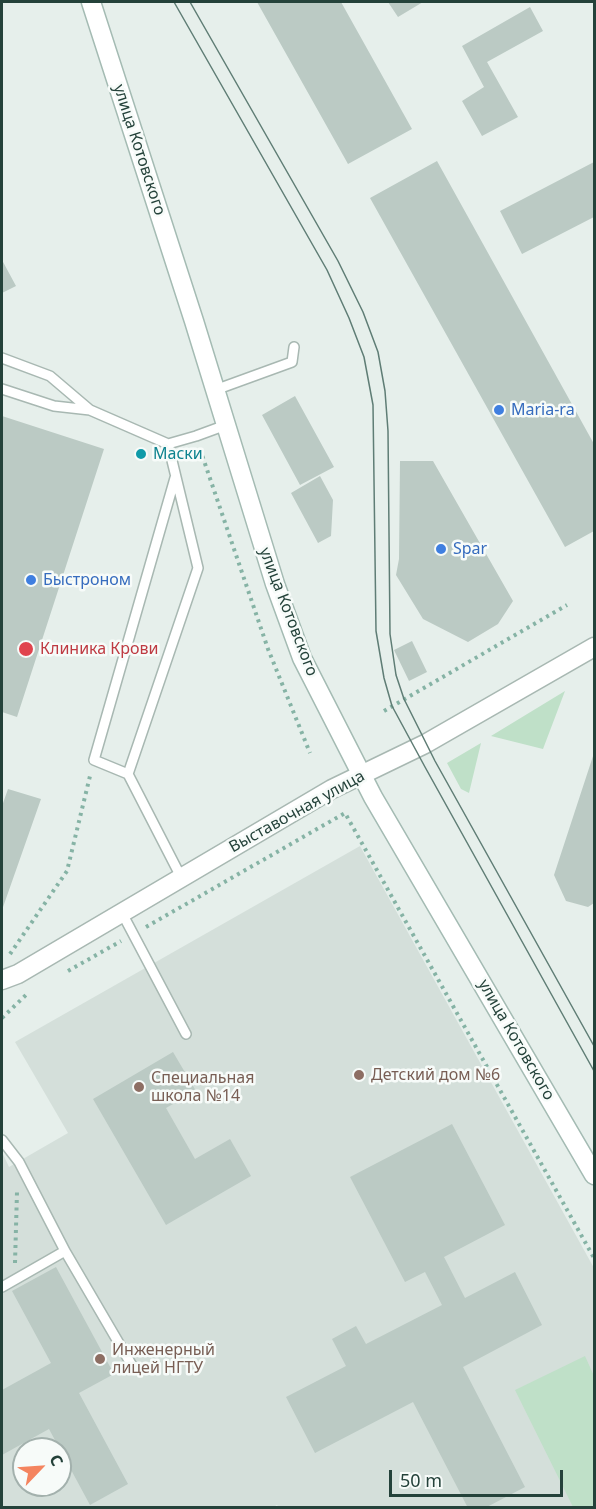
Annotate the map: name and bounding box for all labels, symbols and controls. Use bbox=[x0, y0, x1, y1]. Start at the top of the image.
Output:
street label: улица Котовского bbox=[109, 82, 169, 218]
place label: Maria-ra bbox=[511, 400, 575, 420]
marker: Maria-ra bbox=[492, 403, 506, 417]
place label: Маски bbox=[153, 444, 203, 464]
marker: Маски bbox=[134, 447, 148, 461]
place label: Spar bbox=[453, 539, 487, 559]
marker: Spar bbox=[434, 542, 448, 556]
street label: улица Котовского bbox=[255, 545, 321, 679]
place label: Быстроном bbox=[43, 570, 131, 590]
marker: Быстроном bbox=[24, 573, 38, 587]
place label: Клиника Крови bbox=[40, 639, 159, 659]
marker: Клиника Крови bbox=[17, 640, 35, 658]
street label: Выставочная улица bbox=[226, 767, 368, 857]
street label: улица Котовского bbox=[474, 976, 558, 1104]
place label: Детский дом №6 bbox=[371, 1065, 500, 1085]
place label: Специальная школа №14 bbox=[151, 1068, 254, 1106]
marker: Детский дом №6 bbox=[352, 1068, 366, 1082]
marker: Специальная школа №14 bbox=[132, 1080, 146, 1094]
place label: Инженерный лицей НГТУ bbox=[112, 1340, 215, 1378]
marker: Инженерный лицей НГТУ bbox=[93, 1352, 107, 1366]
north arrow bbox=[12, 1437, 72, 1497]
text: С bbox=[44, 1451, 69, 1470]
scale bar bbox=[392, 1458, 566, 1496]
text: 50 m bbox=[400, 1468, 442, 1492]

